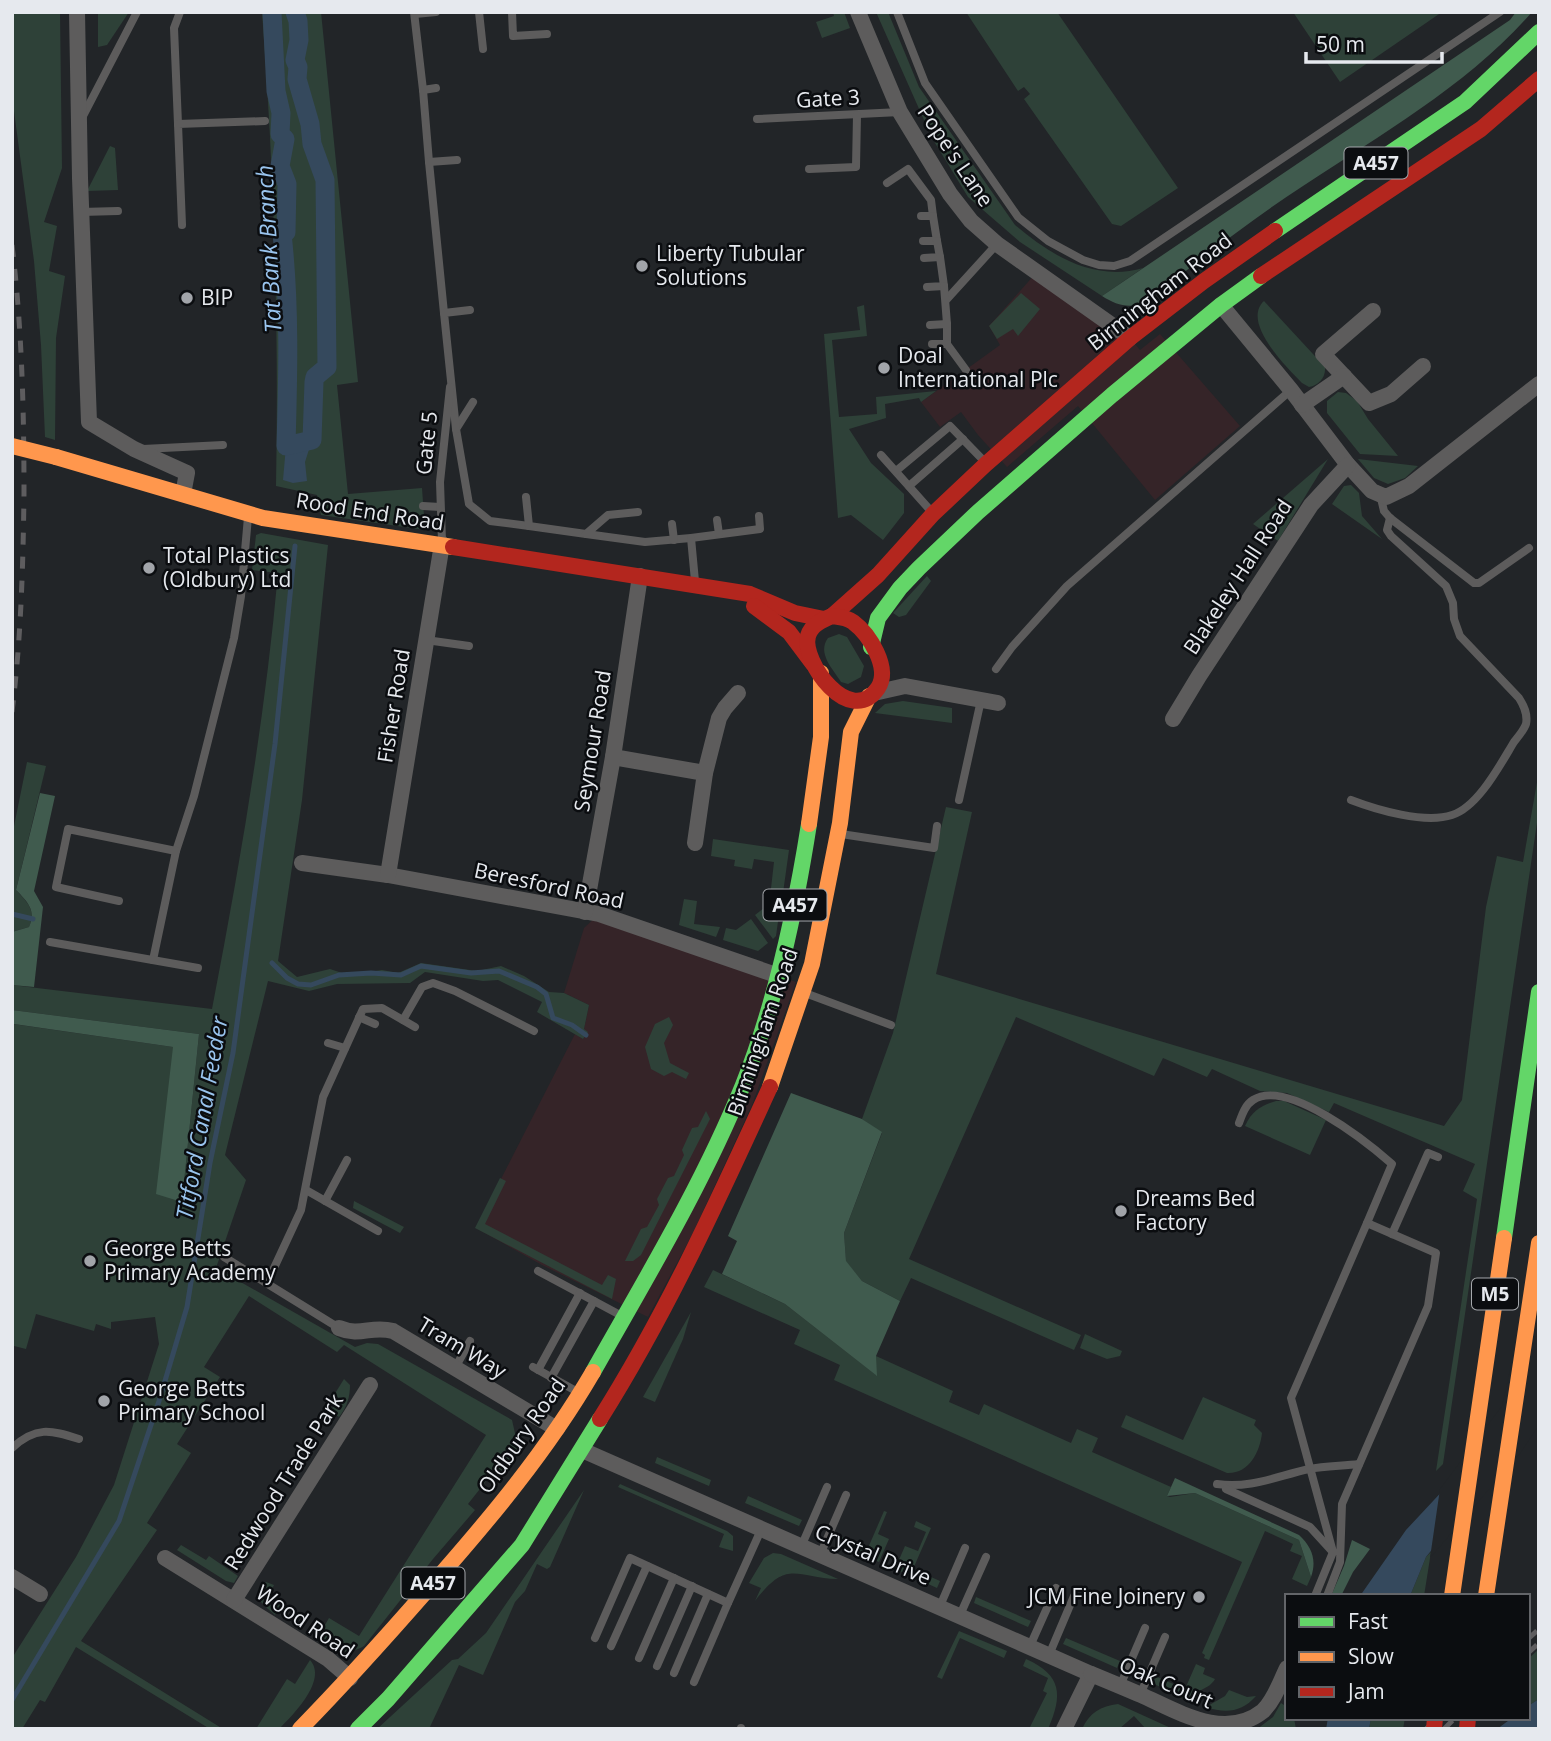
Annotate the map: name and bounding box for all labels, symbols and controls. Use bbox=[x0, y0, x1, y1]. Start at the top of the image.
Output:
scale bar bbox=[1306, 21, 1442, 65]
text: 50 m bbox=[1316, 30, 1365, 58]
street label: Gate 3 bbox=[795, 82, 860, 114]
street label: Pope's Lane bbox=[911, 99, 1000, 212]
road number: A457 bbox=[1344, 148, 1408, 178]
water label: Tat Bank Branch bbox=[248, 164, 288, 334]
street label: Birmingham Road bbox=[1081, 226, 1237, 356]
place label: Liberty Tubular Solutions bbox=[656, 239, 805, 291]
marker: Liberty Tubular Solutions bbox=[634, 258, 650, 274]
place label: BIP bbox=[201, 283, 233, 311]
marker: BIP bbox=[179, 290, 195, 306]
place label: Doal International Plc bbox=[898, 341, 1058, 393]
marker: Doal International Plc bbox=[876, 360, 892, 376]
street label: Gate 5 bbox=[409, 410, 443, 476]
street label: Rood End Road bbox=[294, 485, 446, 537]
street label: Blakeley Hall Road bbox=[1176, 493, 1298, 659]
place label: Total Plastics (Oldbury) Ltd bbox=[163, 541, 291, 593]
marker: Total Plastics (Oldbury) Ltd bbox=[141, 560, 157, 576]
street label: Fisher Road bbox=[370, 647, 416, 765]
street label: Seymour Road bbox=[567, 668, 617, 814]
street label: Beresford Road bbox=[472, 855, 627, 915]
road number: A457 bbox=[764, 890, 826, 920]
street label: Birmingham Road bbox=[720, 944, 804, 1119]
water label: Titford Canal Feeder bbox=[167, 1013, 235, 1222]
place label: Dreams Bed Factory bbox=[1135, 1184, 1255, 1236]
marker: Dreams Bed Factory bbox=[1113, 1203, 1129, 1219]
place label: George Betts Primary Academy bbox=[104, 1234, 276, 1286]
marker: George Betts Primary Academy bbox=[82, 1253, 98, 1269]
road number: M5 bbox=[1472, 1278, 1518, 1310]
street label: Tram Way bbox=[413, 1310, 512, 1385]
street label: Oldbury Road bbox=[471, 1372, 571, 1499]
place label: George Betts Primary School bbox=[118, 1374, 265, 1426]
street label: Redwood Trade Park bbox=[217, 1388, 349, 1575]
marker: George Betts Primary School bbox=[96, 1393, 112, 1409]
street label: Crystal Drive bbox=[811, 1517, 936, 1591]
road number: A457 bbox=[402, 1568, 464, 1598]
street label: Wood Road bbox=[251, 1578, 360, 1664]
place label: JCM Fine Joinery bbox=[1026, 1582, 1185, 1610]
marker: JCM Fine Joinery bbox=[1191, 1589, 1207, 1605]
legend bbox=[1285, 1594, 1530, 1720]
text: Fast bbox=[1348, 1607, 1388, 1635]
text: Slow bbox=[1348, 1642, 1394, 1670]
street label: Oak Court bbox=[1115, 1650, 1218, 1714]
text: Jam bbox=[1346, 1677, 1385, 1705]

